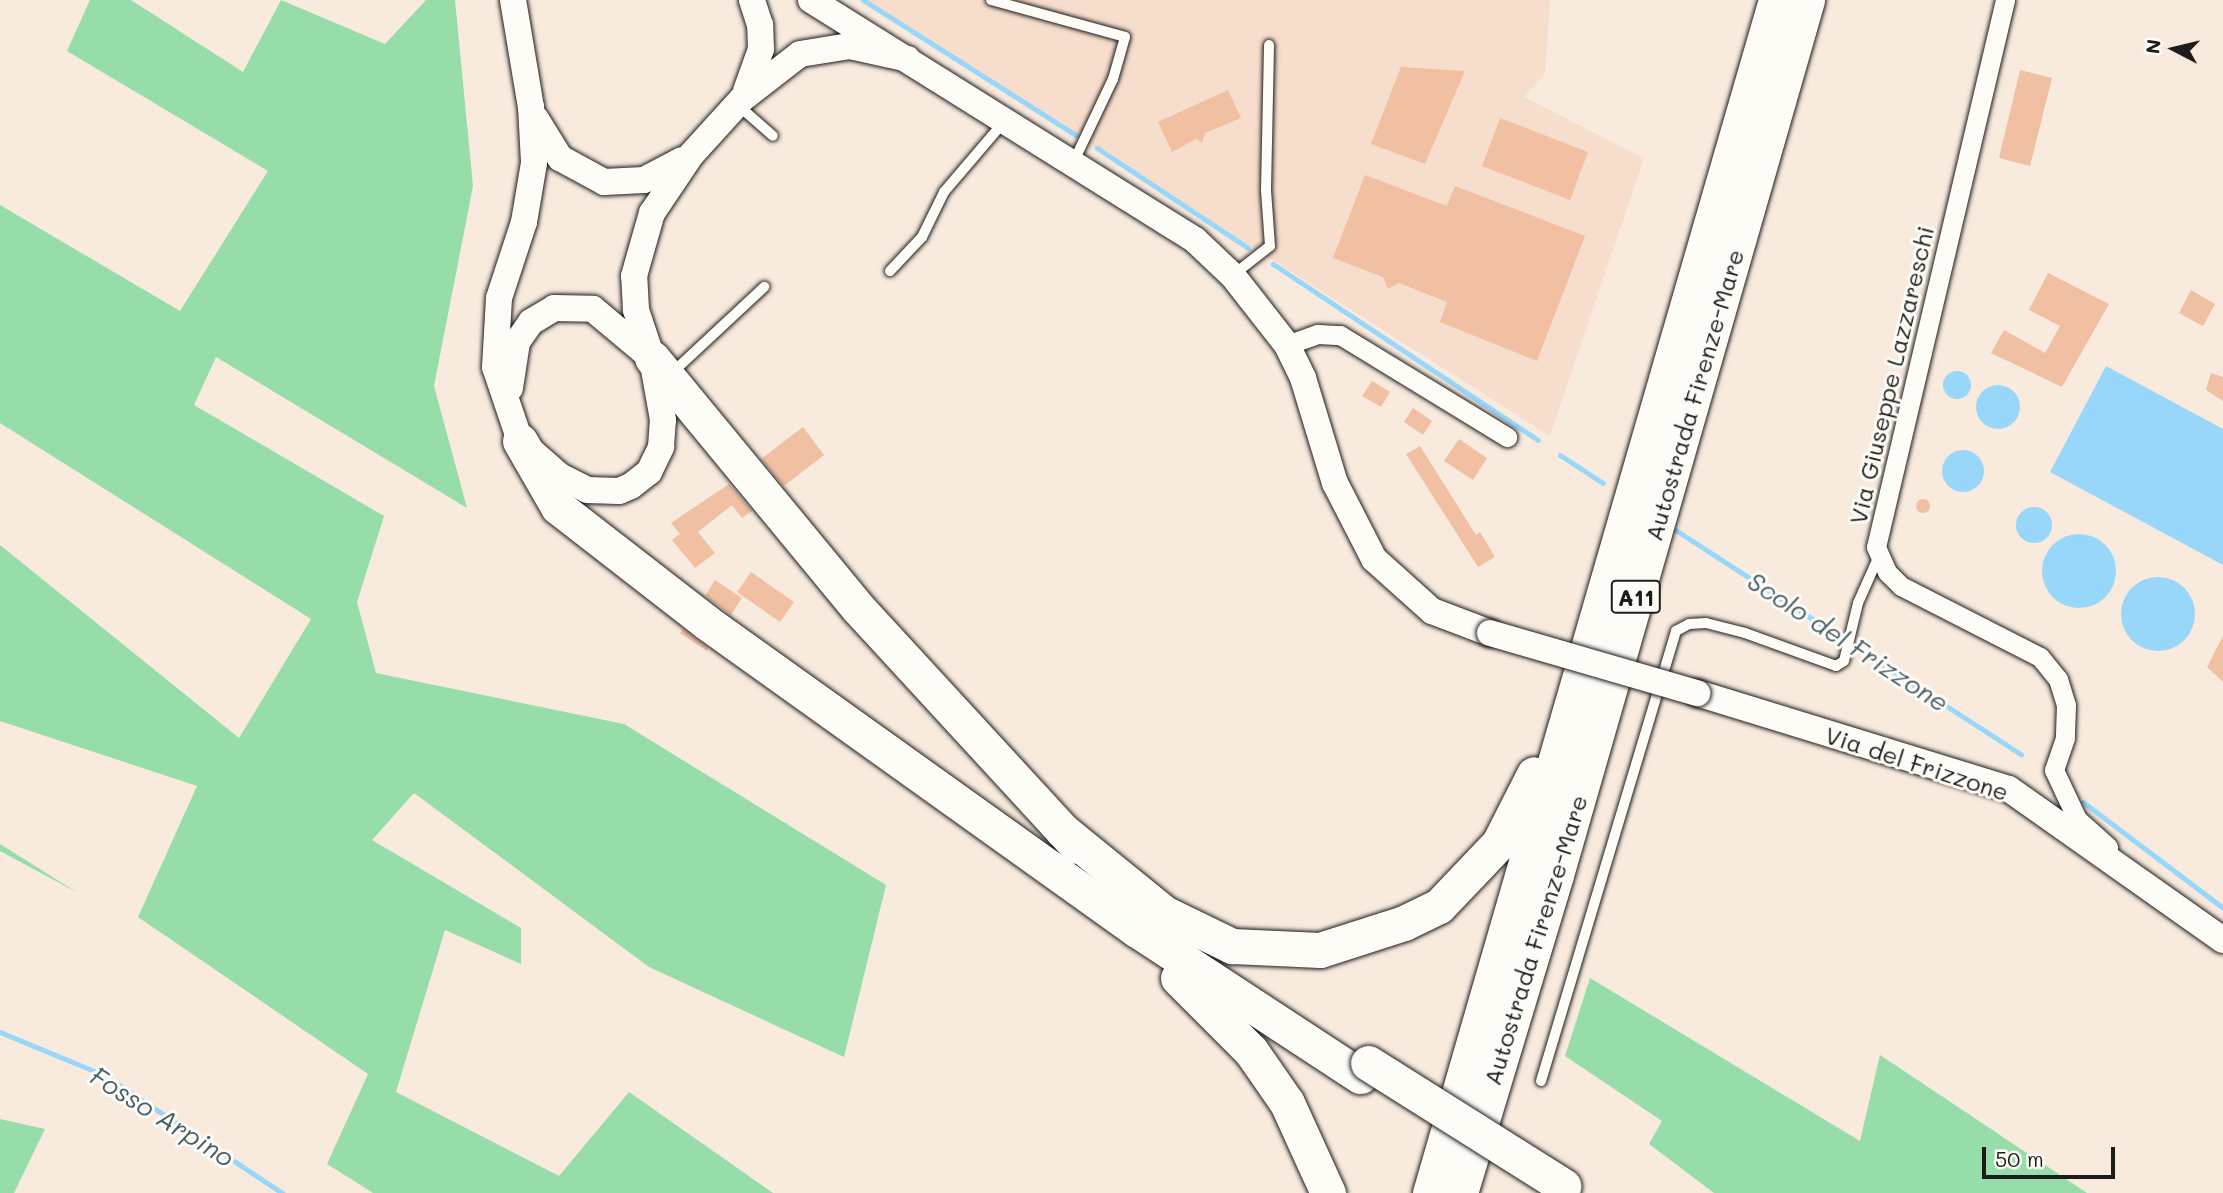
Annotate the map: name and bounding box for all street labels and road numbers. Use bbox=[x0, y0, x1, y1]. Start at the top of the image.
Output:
street label: Via Giuseppe Lazzareschi bbox=[1843, 223, 1939, 527]
street label: Autostrada Firenze-Mare bbox=[1639, 246, 1749, 544]
road number: A11 bbox=[1610, 578, 1662, 617]
street label: Via del Frizzone bbox=[1822, 720, 2012, 806]
street label: Autostrada Firenze-Mare bbox=[1477, 791, 1593, 1089]

